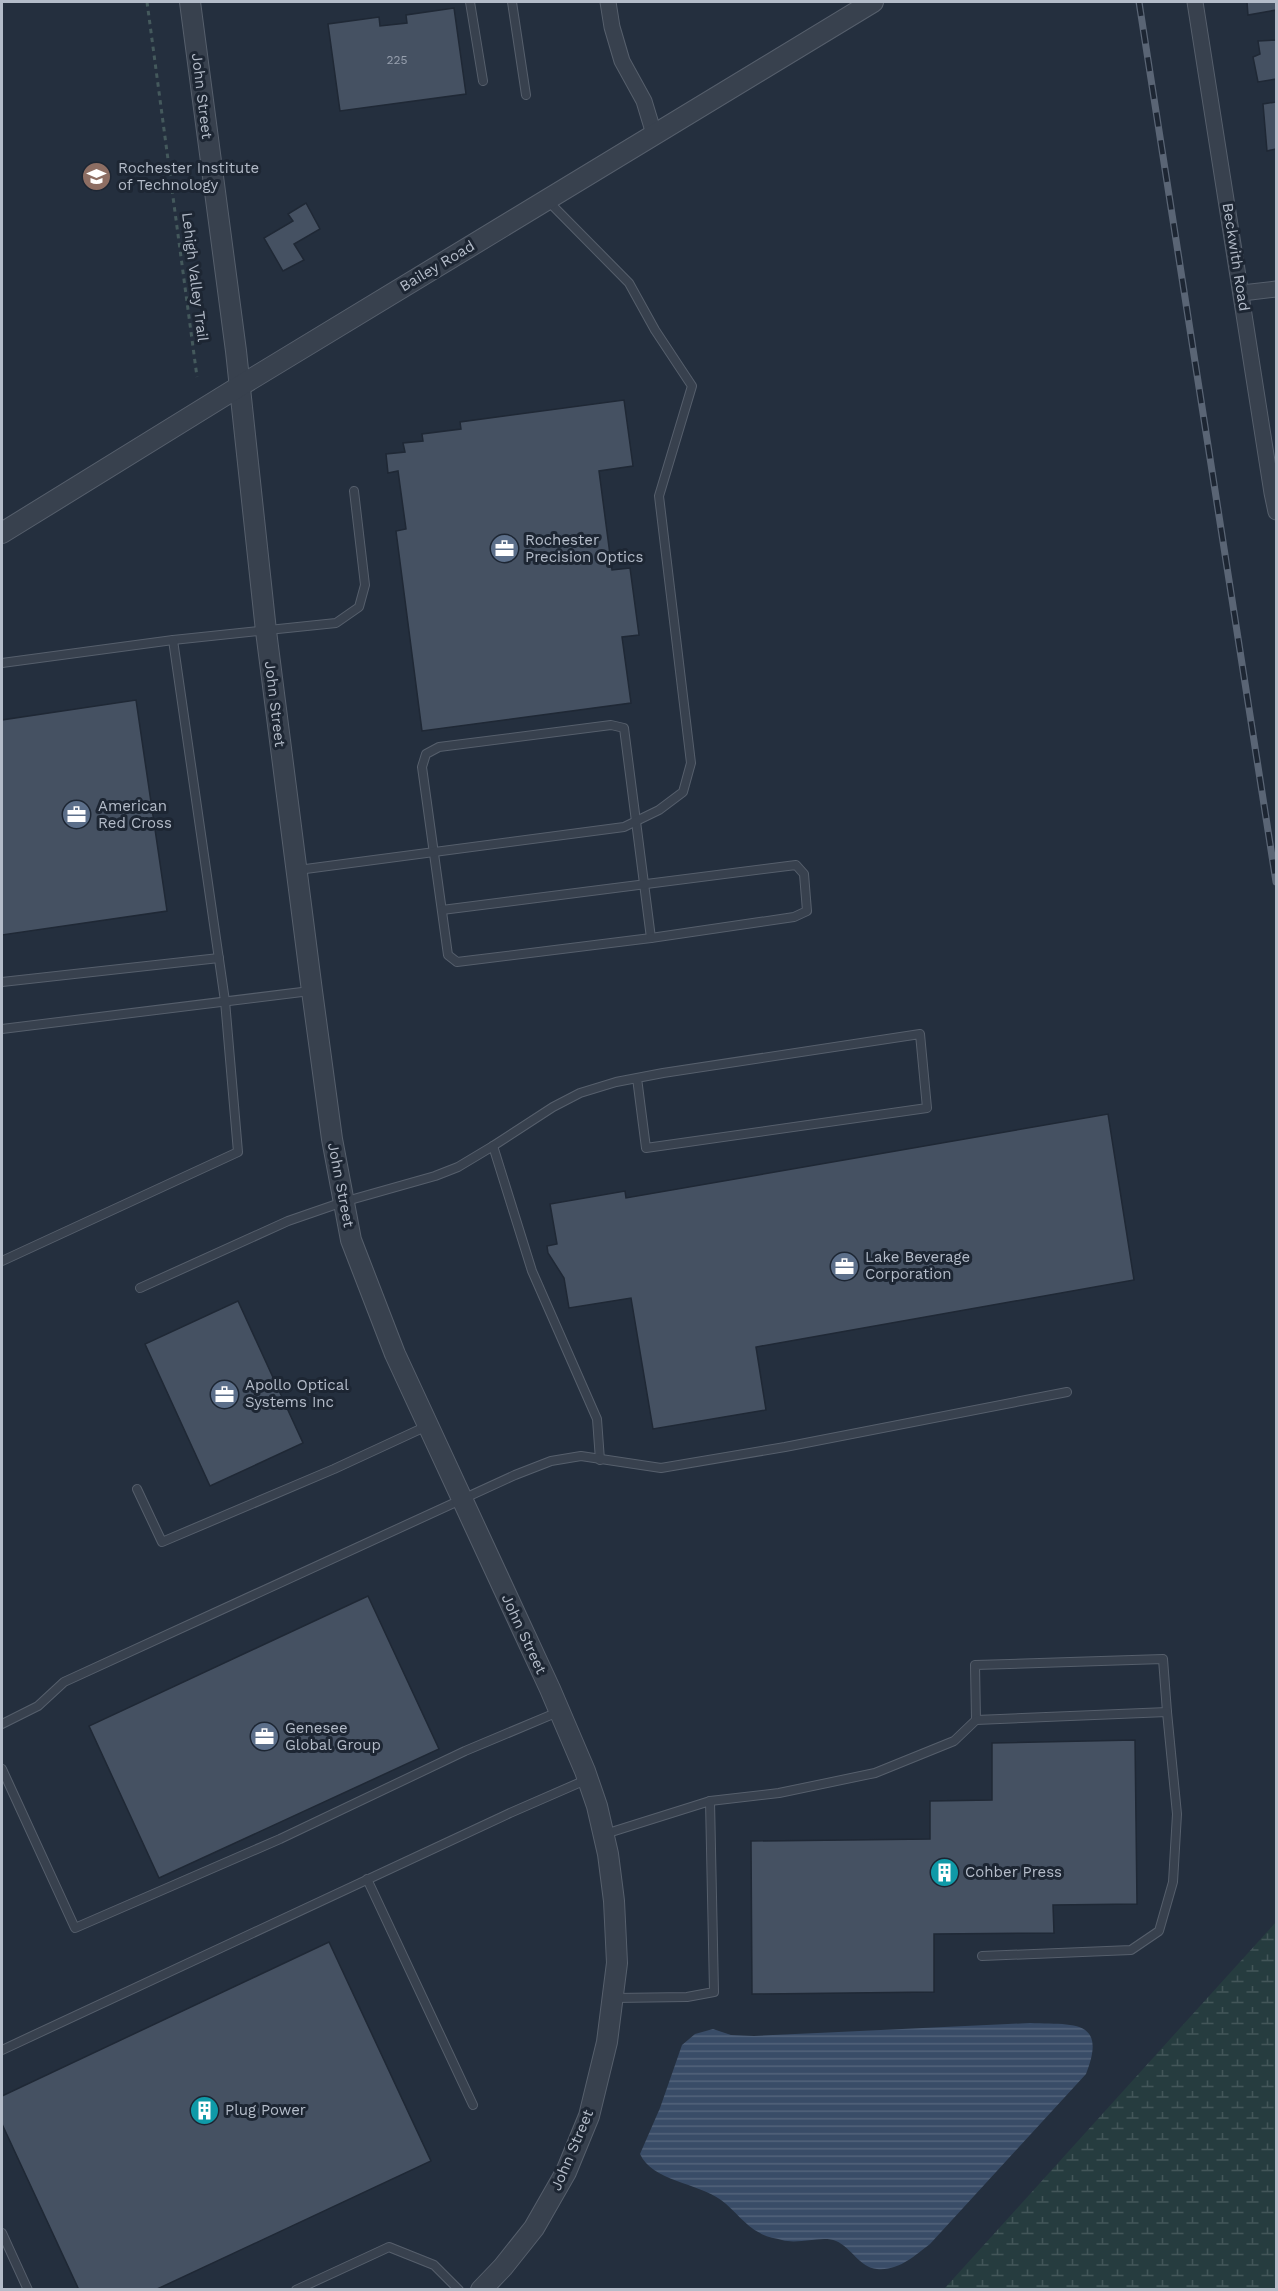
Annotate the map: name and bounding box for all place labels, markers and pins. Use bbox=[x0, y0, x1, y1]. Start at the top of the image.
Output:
place label: Rochester Institute of Technology bbox=[118, 159, 259, 194]
school or university icon: Rochester Institute of Technology bbox=[81, 161, 113, 193]
place label: Rochester Precision Optics bbox=[525, 531, 643, 566]
office icon: Rochester Precision Optics bbox=[488, 533, 520, 565]
place label: American Red Cross bbox=[98, 797, 172, 832]
office icon: American Red Cross bbox=[61, 799, 93, 831]
place label: Lake Beverage Corporation bbox=[865, 1248, 970, 1283]
office icon: Lake Beverage Corporation bbox=[828, 1250, 860, 1282]
place label: Apollo Optical Systems Inc bbox=[245, 1376, 349, 1411]
office icon: Apollo Optical Systems Inc bbox=[208, 1378, 240, 1410]
place label: Genesee Global Group bbox=[285, 1719, 381, 1754]
office icon: Genesee Global Group bbox=[248, 1721, 280, 1753]
building icon: Cohber Press bbox=[928, 1856, 960, 1888]
place label: Cohber Press bbox=[965, 1863, 1062, 1881]
building icon: Plug Power bbox=[188, 2094, 220, 2126]
place label: Plug Power bbox=[225, 2101, 306, 2119]

